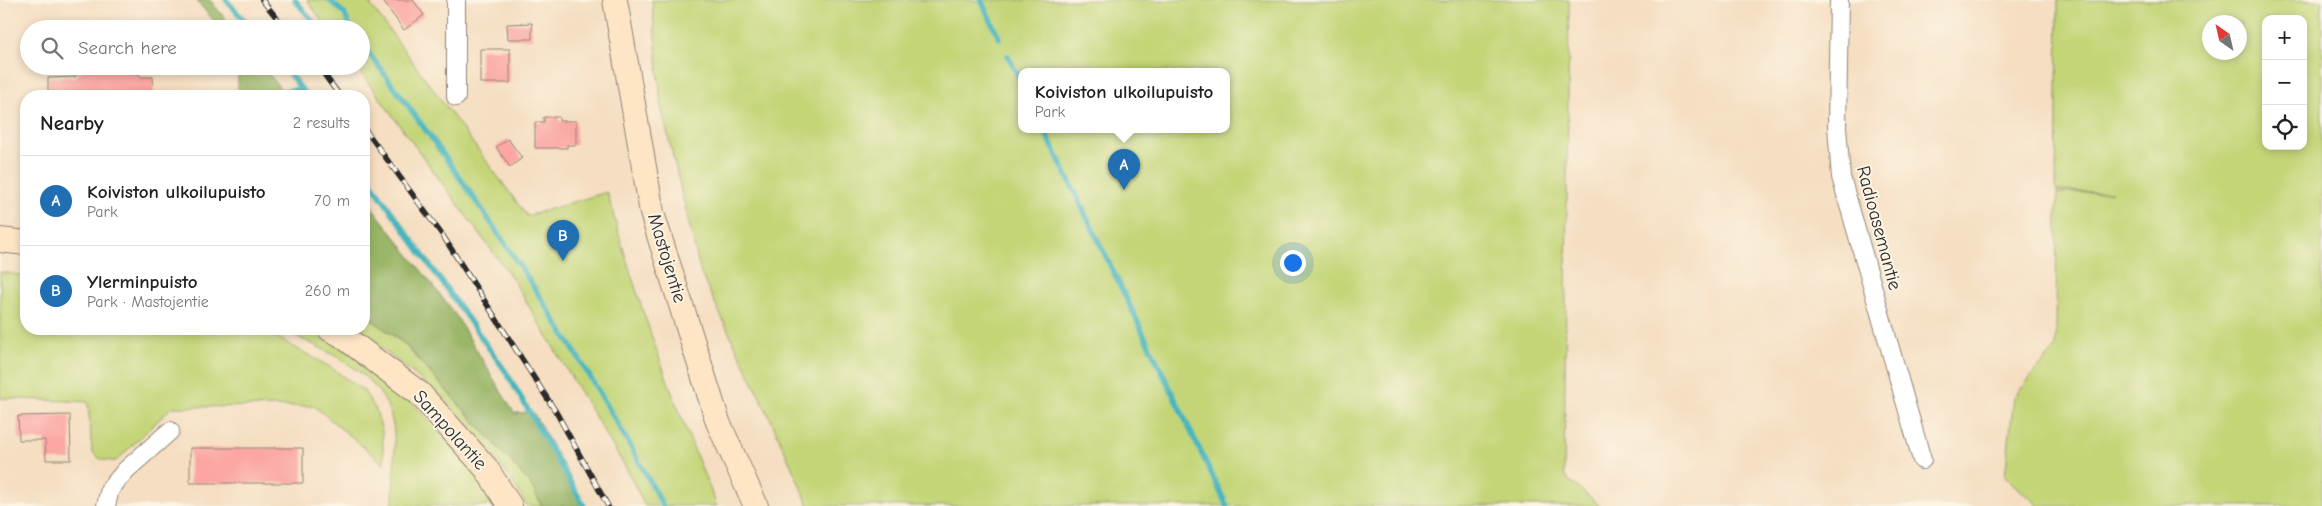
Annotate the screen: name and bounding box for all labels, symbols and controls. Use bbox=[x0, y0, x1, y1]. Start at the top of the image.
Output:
north arrow bbox=[2202, 15, 2247, 60]
map controls bbox=[2262, 15, 2307, 150]
button: + bbox=[2262, 15, 2307, 60]
search box bbox=[20, 20, 370, 75]
icon: search bbox=[38, 34, 66, 62]
text: Search here bbox=[78, 37, 177, 59]
button: − bbox=[2262, 60, 2307, 105]
popup bbox=[1018, 68, 1230, 133]
text: Koiviston ulkoilupuisto bbox=[1035, 81, 1213, 103]
text: Park bbox=[1035, 103, 1065, 121]
button: locate bbox=[2262, 105, 2307, 150]
text: Nearby bbox=[40, 111, 104, 135]
text: 2 results bbox=[293, 114, 350, 132]
pin: A bbox=[1108, 149, 1140, 190]
street label: Radioasemantie bbox=[1852, 163, 1906, 293]
text: Koiviston ulkoilupuisto bbox=[87, 181, 266, 203]
text: A bbox=[52, 192, 60, 210]
text: 70 m bbox=[314, 192, 350, 210]
text: Park bbox=[87, 203, 118, 221]
street label: Mastojentie bbox=[643, 211, 691, 305]
pin: B bbox=[547, 220, 579, 261]
your location bbox=[1280, 250, 1306, 276]
text: Ylerminpuisto bbox=[87, 271, 198, 293]
text: B bbox=[51, 282, 61, 300]
text: 260 m bbox=[305, 282, 350, 300]
text: Park · Mastojentie bbox=[87, 293, 209, 311]
street label: Sampolantie bbox=[408, 386, 492, 474]

